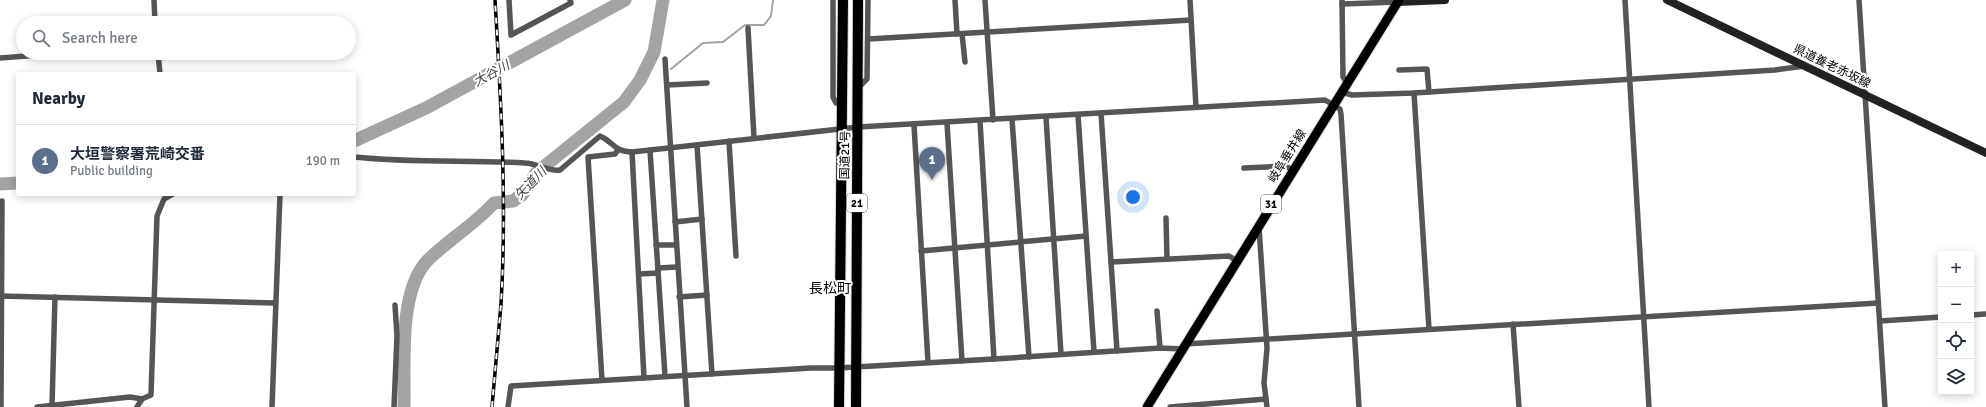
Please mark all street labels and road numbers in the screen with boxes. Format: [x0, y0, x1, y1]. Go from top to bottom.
street label: 県道養老赤坂線 [1791, 41, 1873, 92]
street label: 岐阜垂井線 [1265, 127, 1310, 186]
street label: 国道21号 [838, 130, 853, 180]
road number: 21 [847, 194, 867, 212]
road number: 31 [1261, 195, 1281, 213]

